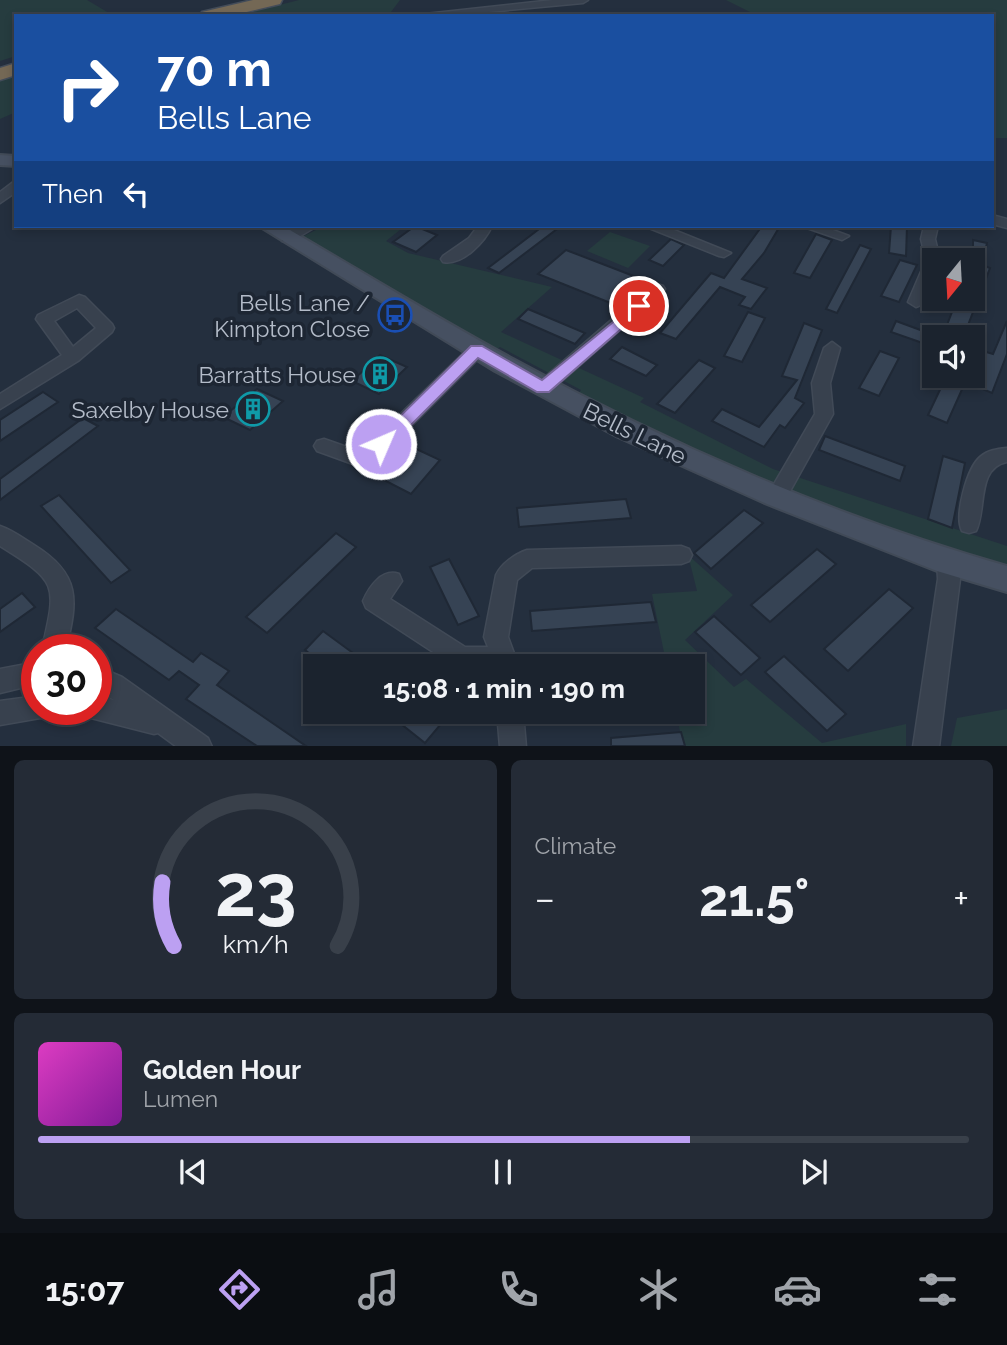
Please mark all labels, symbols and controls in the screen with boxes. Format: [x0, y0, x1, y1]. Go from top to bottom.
text: 70 m [157, 40, 272, 97]
icon: right [42, 42, 133, 133]
text: Bells Lane [157, 99, 312, 136]
icon: left [117, 175, 155, 213]
text: Then [42, 179, 103, 209]
north arrow [922, 248, 985, 312]
map controls [922, 248, 985, 388]
pin [609, 276, 669, 336]
icon: arrive [620, 287, 658, 325]
place label: Bells Lane / Kimpton Close [214, 289, 370, 342]
bus stop icon: Bells Lane / Kimpton Close [376, 296, 414, 334]
button: sound [922, 325, 985, 388]
building icon: Barratts House [361, 355, 399, 393]
place label: Barratts House [198, 361, 356, 388]
building icon: Saxelby House [234, 390, 272, 428]
place label: Saxelby House [71, 396, 229, 423]
street label: Bells Lane [579, 396, 691, 470]
position arrow [344, 407, 418, 481]
speed limit sign: 30 [21, 634, 112, 725]
text: 15:08 · 1 min · 190 m [383, 674, 625, 704]
text: Climate [535, 832, 616, 859]
text: 23 [214, 848, 296, 933]
text: 21.5° [699, 867, 809, 928]
text: − [535, 876, 555, 921]
text: + [953, 876, 969, 921]
text: km/h [222, 928, 288, 958]
text: Golden Hour [143, 1055, 301, 1085]
text: Lumen [143, 1085, 218, 1112]
icon: previous [174, 1153, 212, 1191]
icon: pause [484, 1153, 522, 1191]
icon: next [795, 1153, 833, 1191]
icon: directions [215, 1265, 264, 1314]
icon: music [354, 1265, 403, 1314]
icon: phone [494, 1265, 543, 1314]
icon: climate [634, 1265, 683, 1314]
icon: car [773, 1265, 822, 1314]
icon: filters [913, 1265, 962, 1314]
text: 15:07 [45, 1271, 124, 1308]

